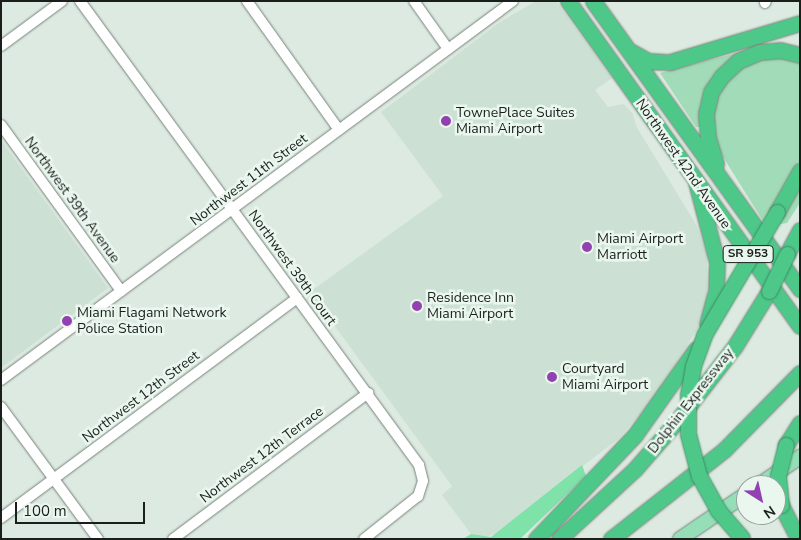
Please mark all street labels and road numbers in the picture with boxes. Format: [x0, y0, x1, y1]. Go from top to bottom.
street label: Northwest 42nd Avenue [632, 96, 734, 232]
street label: Northwest 11th Street [187, 131, 311, 229]
street label: Northwest 39th Avenue [21, 134, 123, 266]
street label: Northwest 39th Court [244, 207, 340, 329]
road number: SR 953 [722, 244, 774, 264]
street label: Dolphin Expressway [645, 345, 737, 457]
street label: Northwest 12th Street [79, 348, 203, 446]
street label: Northwest 12th Terrace [197, 403, 327, 507]

